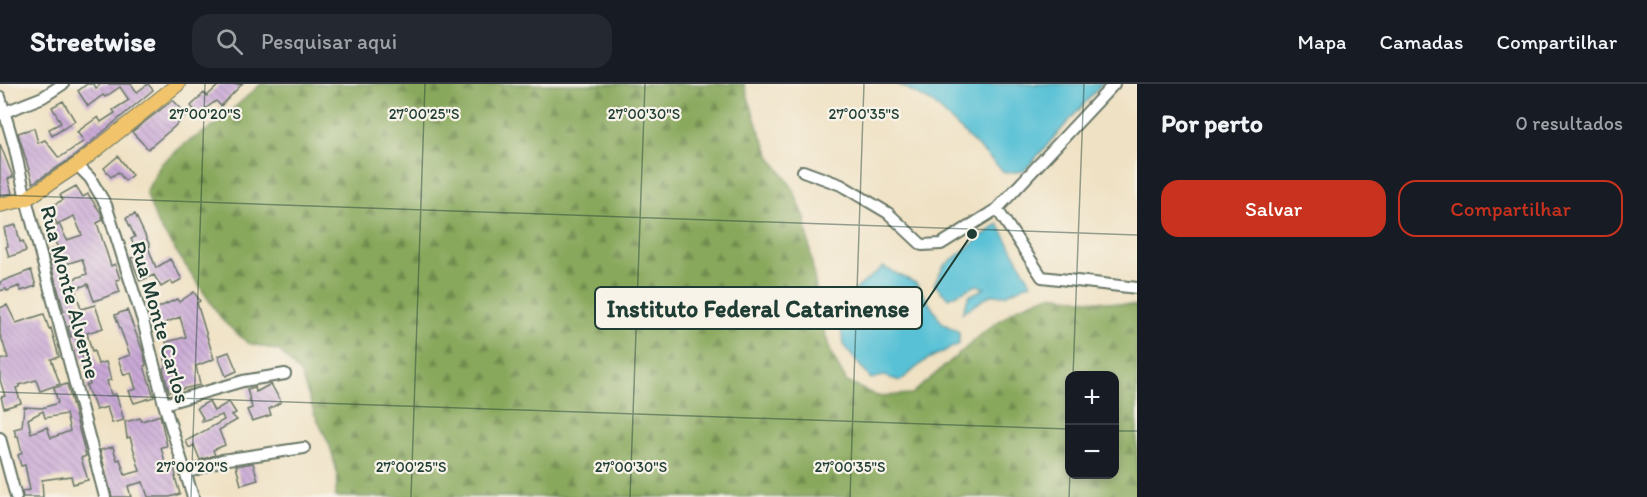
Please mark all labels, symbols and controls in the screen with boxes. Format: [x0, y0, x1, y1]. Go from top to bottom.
search box [192, 14, 612, 68]
text: Streetwise [30, 24, 156, 58]
icon: search [213, 25, 246, 58]
text: Pesquisar aqui [261, 28, 397, 55]
text: Mapa [1298, 29, 1346, 54]
text: Camadas [1379, 29, 1463, 54]
text: Compartilhar [1496, 29, 1617, 54]
text: 27°00'20"S [169, 105, 241, 123]
text: 27°00'25"S [389, 105, 459, 123]
text: 27°00'30"S [608, 105, 680, 123]
text: 27°00'35"S [829, 105, 899, 123]
text: Por perto [1161, 107, 1263, 139]
text: 0 resultados [1515, 111, 1623, 135]
button: Salvar [1161, 180, 1386, 237]
button: Compartilhar [1398, 180, 1623, 237]
street label: Rua Monte Alverne [34, 202, 107, 382]
street label: Rua Monte Carlos [125, 238, 197, 406]
callout: Instituto Federal Catarinense [595, 287, 922, 329]
text: Instituto Federal Catarinense [607, 294, 910, 323]
map controls [1065, 371, 1119, 479]
button: + [1065, 371, 1119, 425]
button: − [1065, 425, 1119, 479]
text: 27°00'20"S [156, 458, 228, 476]
text: 27°00'25"S [376, 458, 446, 476]
text: 27°00'30"S [595, 458, 667, 476]
text: 27°00'35"S [815, 458, 885, 476]

